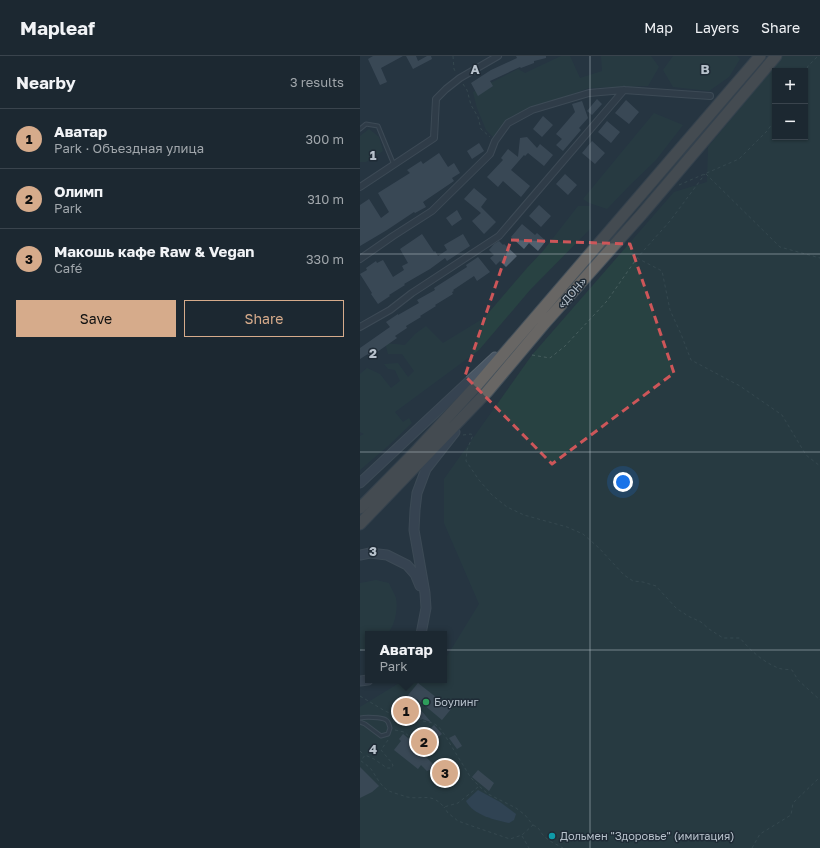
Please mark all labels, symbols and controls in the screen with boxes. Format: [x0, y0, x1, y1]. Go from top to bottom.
text: Mapleaf [20, 16, 95, 39]
text: Map [644, 19, 673, 36]
text: Layers [695, 19, 739, 36]
text: Share [761, 19, 800, 36]
text: A [470, 61, 480, 77]
text: B [700, 61, 710, 77]
map controls [772, 68, 808, 140]
button: + [772, 68, 808, 104]
text: Nearby [16, 72, 76, 93]
text: 3 results [290, 74, 344, 90]
button: − [772, 104, 808, 140]
text: Аватар [54, 122, 107, 140]
text: 1 [26, 131, 32, 147]
text: 300 m [306, 131, 344, 147]
text: Park · Объездная улица [54, 140, 204, 156]
text: 1 [370, 147, 377, 163]
text: Олимп [54, 182, 103, 200]
text: 2 [25, 191, 33, 207]
text: 310 m [307, 191, 344, 207]
text: Park [54, 200, 82, 216]
text: Макошь кафе Raw & Vegan [54, 242, 254, 260]
text: 3 [25, 251, 33, 267]
text: 330 m [306, 251, 344, 267]
text: Café [54, 260, 82, 276]
street label: «ДОН» [555, 275, 589, 311]
button: Save [16, 300, 176, 337]
button: Share [184, 300, 344, 337]
text: 2 [369, 345, 377, 361]
your location [613, 472, 633, 492]
text: 3 [369, 543, 377, 559]
popup [365, 631, 447, 683]
text: Аватар [379, 640, 433, 658]
text: Park [379, 658, 408, 674]
place label: Боулинг [434, 695, 479, 708]
pin: 1 [393, 696, 419, 726]
marker: Боулинг [421, 697, 431, 707]
pin: 2 [411, 727, 437, 757]
text: 4 [369, 741, 377, 757]
pin: 3 [432, 758, 458, 788]
place label: Дольмен "Здоровье" (имитация) [560, 829, 735, 842]
marker: Дольмен "Здоровье" (имитация) [547, 831, 557, 841]

